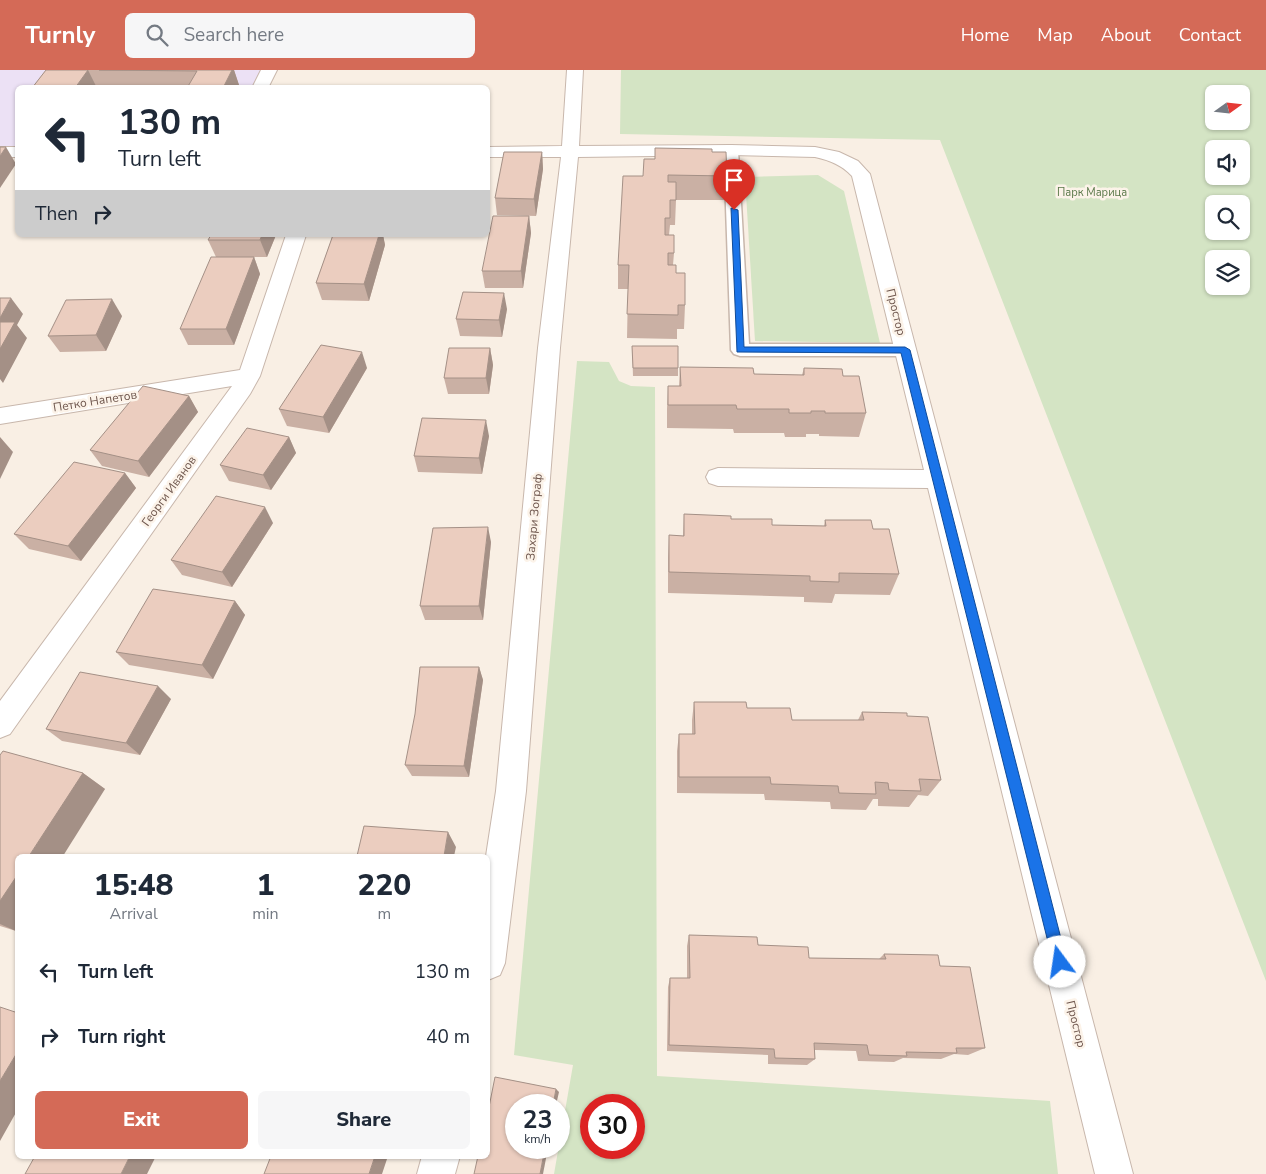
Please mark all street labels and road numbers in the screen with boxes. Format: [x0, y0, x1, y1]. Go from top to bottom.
street label: Простор [882, 287, 910, 337]
street label: Петко Напетов [52, 386, 139, 416]
street label: Георги Иванов [138, 452, 200, 529]
street label: Захари Зограф [522, 473, 546, 561]
street label: Простор [1062, 999, 1090, 1049]

